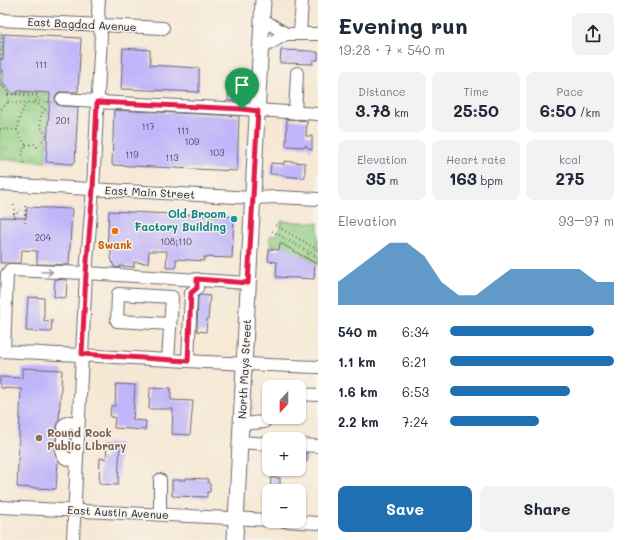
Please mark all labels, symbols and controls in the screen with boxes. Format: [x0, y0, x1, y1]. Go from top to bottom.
text: Evening run [338, 11, 468, 40]
button: share [572, 13, 614, 55]
street label: East Bagdad Avenue [27, 14, 137, 34]
text: 19:28 · 7 × 540 m [338, 41, 445, 58]
house number: 111 [35, 59, 47, 70]
pin [225, 68, 259, 109]
icon: arrive [231, 74, 253, 96]
text: Distance [358, 84, 406, 99]
text: Time [463, 84, 489, 99]
text: Pace [557, 84, 583, 99]
text: 3.78 [355, 99, 391, 121]
text: 25:50 [453, 99, 499, 121]
text: 6:50 [540, 99, 576, 121]
text: km [391, 105, 409, 120]
text: /km [576, 105, 600, 120]
house number: 201 [56, 115, 70, 126]
house number: 117 [141, 121, 155, 132]
house number: 111 [177, 125, 189, 136]
house number: 109 [185, 136, 200, 147]
house number: 103 [210, 147, 224, 158]
house number: 119 [125, 149, 139, 160]
house number: 113 [165, 152, 179, 163]
text: Elevation [357, 152, 407, 167]
text: Heart rate [446, 152, 506, 167]
text: kcal [559, 152, 581, 167]
text: 35 [366, 167, 386, 189]
text: 163 [449, 167, 477, 189]
text: 275 [556, 167, 584, 189]
text: m [386, 173, 398, 188]
text: bpm [477, 173, 503, 188]
street label: East Main Street [104, 182, 196, 202]
place label: Old Broom Factory Building [134, 206, 226, 234]
text: Elevation [338, 212, 396, 229]
text: 93–97 m [559, 212, 614, 229]
marker: Old Broom Factory Building [229, 214, 239, 224]
marker: Swank [110, 226, 120, 236]
house number: 204 [35, 232, 52, 243]
house number: 108;110 [160, 236, 192, 247]
place label: Swank [98, 237, 132, 252]
one-way arrow [40, 268, 53, 275]
street label: North Mays Street [234, 319, 254, 419]
text: 540 m [338, 323, 377, 340]
text: 6:34 [402, 323, 429, 340]
text: 1.1 km [338, 353, 376, 370]
text: 6:21 [402, 353, 427, 370]
north arrow [262, 380, 306, 424]
map controls [262, 380, 306, 528]
text: 1.6 km [338, 383, 378, 400]
text: 6:53 [402, 383, 429, 400]
text: 2.2 km [338, 413, 379, 430]
text: 7:24 [402, 413, 428, 430]
place label: Round Rock Public Library [47, 425, 126, 453]
button: + [262, 432, 306, 476]
marker: Round Rock Public Library [34, 433, 44, 443]
button: − [262, 484, 306, 528]
button: Save [338, 486, 472, 532]
button: Share [480, 486, 614, 532]
street label: East Austin Avenue [67, 502, 169, 522]

